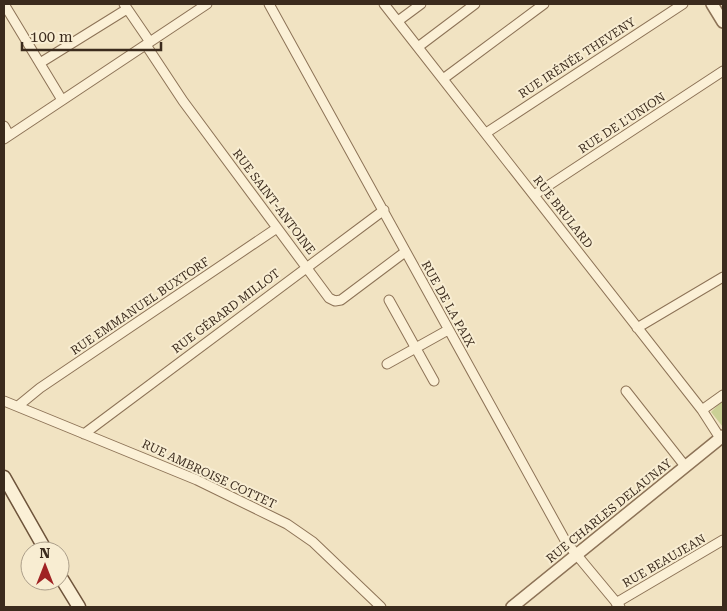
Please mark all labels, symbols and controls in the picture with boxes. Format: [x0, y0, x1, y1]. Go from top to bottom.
street label: RUE IRÉNÉE THEVENY [516, 14, 639, 101]
scale bar [22, 20, 161, 52]
text: 100 m [30, 28, 73, 46]
street label: RUE DE L'UNION [576, 89, 668, 156]
street label: RUE SAINT-ANTOINE [230, 147, 318, 257]
street label: RUE BRULARD [530, 173, 596, 251]
street label: RUE EMMANUEL BUXTORF [68, 254, 212, 358]
street label: RUE DE LA PAIX [419, 258, 478, 350]
street label: RUE GÉRARD MILLOT [169, 266, 283, 356]
street label: RUE AMBROISE COTTET [140, 437, 278, 511]
street label: RUE CHARLES DELAUNAY [544, 456, 675, 566]
street label: RUE BEAUJEAN [620, 531, 708, 590]
north arrow [20, 541, 70, 591]
text: N [40, 545, 51, 561]

